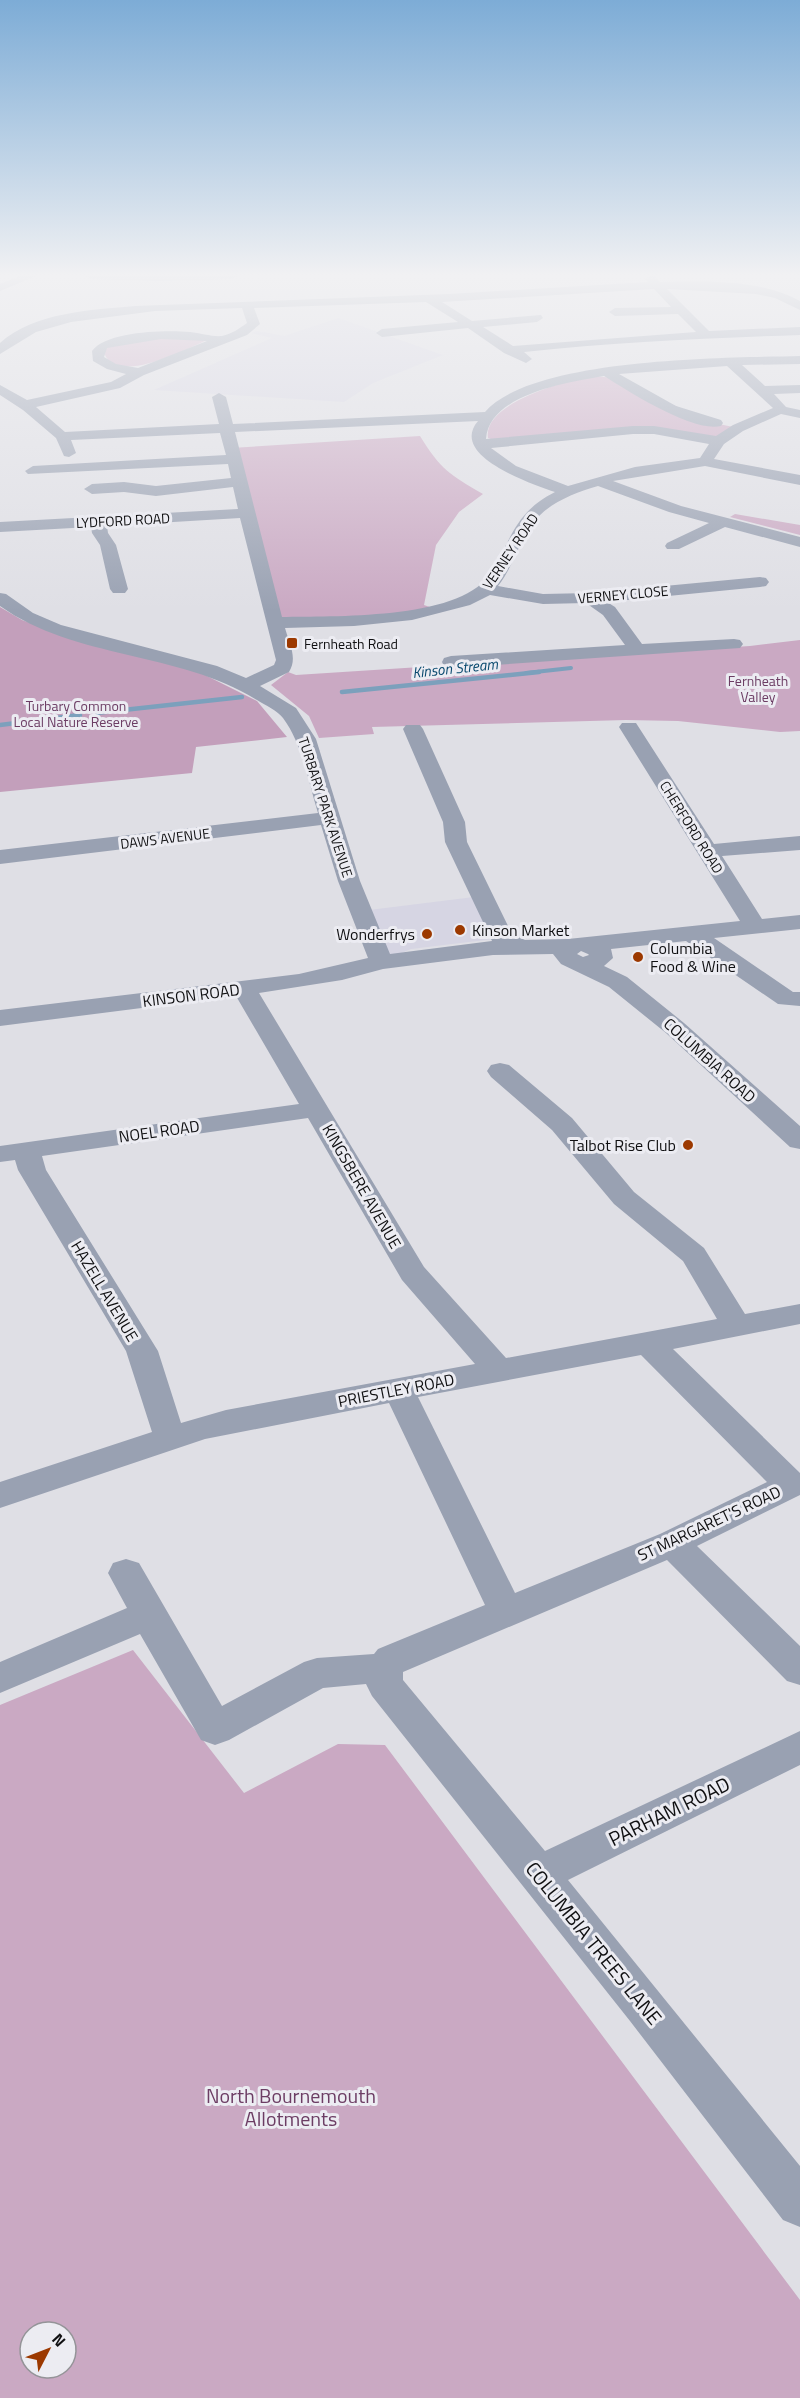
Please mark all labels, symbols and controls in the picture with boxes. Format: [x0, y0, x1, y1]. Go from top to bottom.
street label: LYDFORD ROAD [75, 507, 171, 533]
street label: VERNEY ROAD [477, 509, 543, 593]
street label: VERNEY CLOSE [577, 580, 669, 608]
place label: Fernheath Road [304, 633, 398, 654]
marker: Fernheath Road [285, 636, 299, 650]
water label: Kinson Stream [411, 652, 499, 684]
park label: Fernheath Valley [728, 670, 788, 707]
park label: Turbary Common Local Nature Reserve [14, 695, 138, 732]
street label: TURBARY PARK AVENUE [293, 734, 359, 880]
street label: CHERFORD ROAD [655, 777, 729, 877]
street label: DAWS AVENUE [119, 822, 211, 854]
place label: Kinson Market [472, 918, 570, 942]
place label: Wonderfrys [336, 922, 415, 946]
marker: Kinson Market [453, 923, 467, 937]
marker: Wonderfrys [420, 927, 434, 941]
place label: Columbia Food & Wine [650, 936, 736, 978]
marker: Columbia Food & Wine [631, 950, 645, 964]
street label: KINSON ROAD [141, 977, 241, 1013]
street label: COLUMBIA ROAD [658, 1012, 762, 1108]
street label: NOEL ROAD [117, 1113, 201, 1149]
street label: KINGSBERE AVENUE [316, 1119, 408, 1253]
place label: Talbot Rise Club [570, 1133, 676, 1157]
marker: Talbot Rise Club [681, 1138, 695, 1152]
street label: HAZELL AVENUE [65, 1236, 145, 1346]
street label: PRIESTLEY ROAD [336, 1367, 456, 1413]
street label: ST MARGARET'S ROAD [633, 1479, 785, 1567]
street label: PARHAM ROAD [603, 1768, 735, 1854]
street label: COLUMBIA TREES LANE [518, 1855, 670, 2031]
park label: North Bournemouth Allotments [206, 2080, 376, 2134]
north arrow [18, 2320, 78, 2380]
text: N [47, 2328, 72, 2352]

